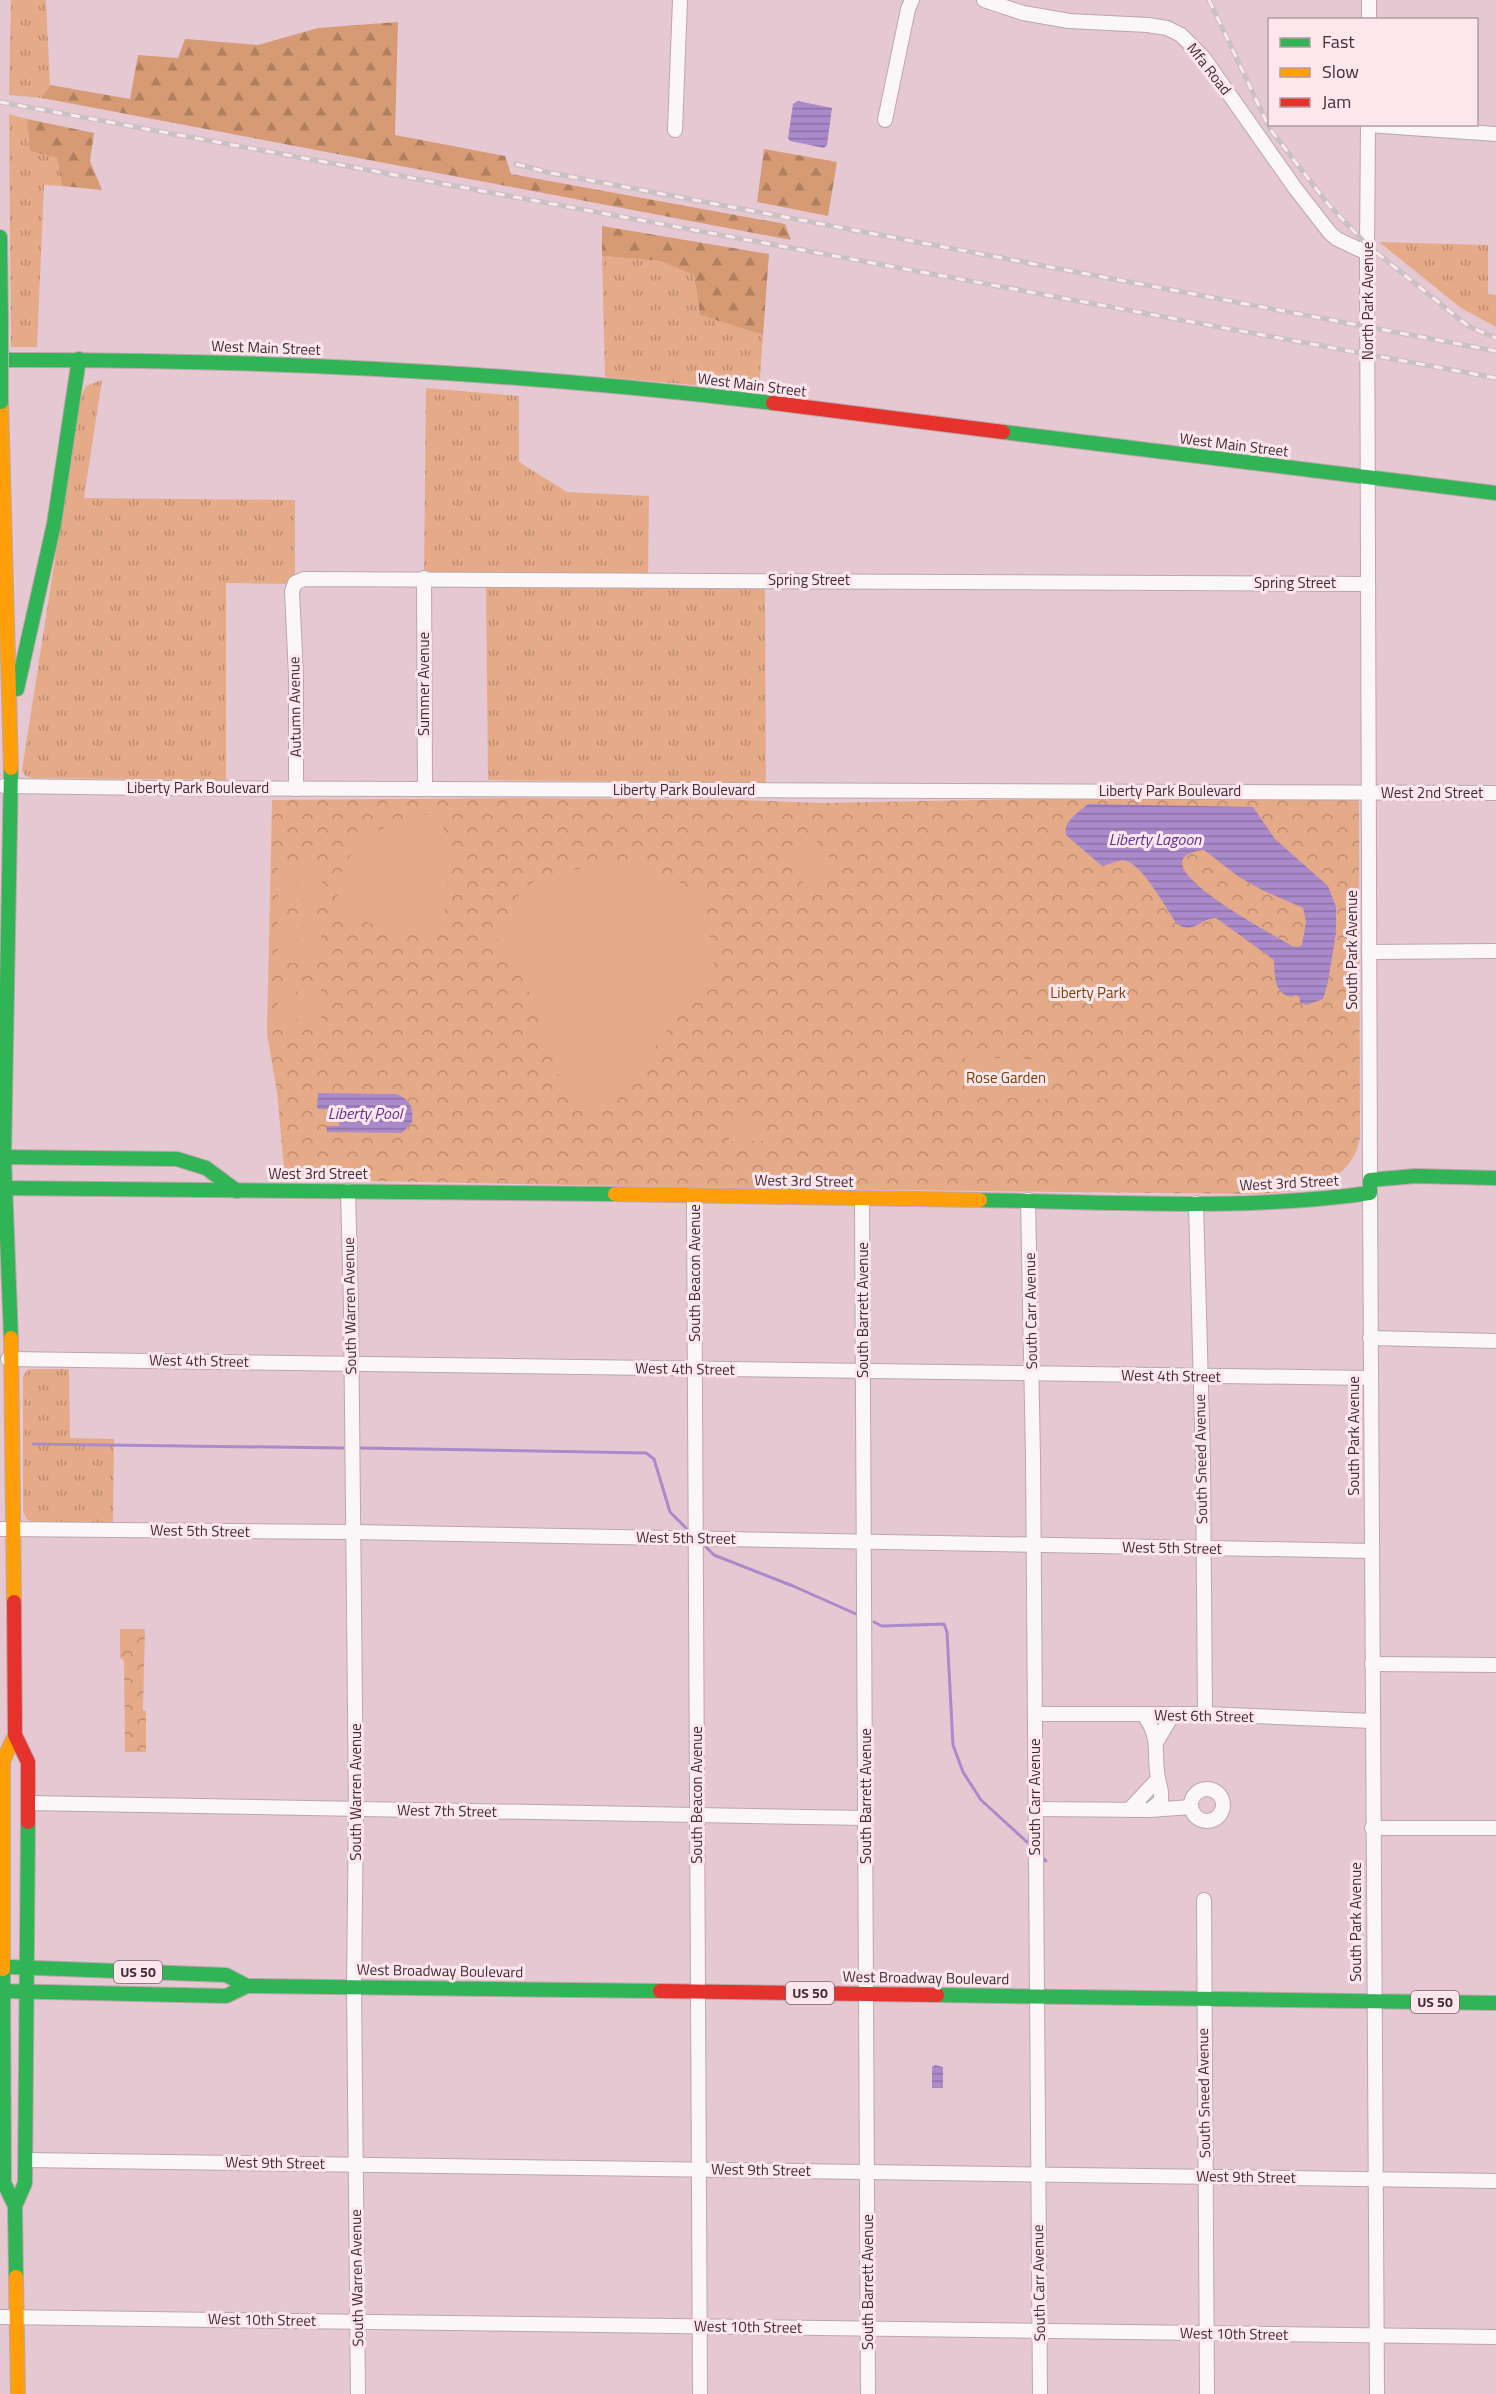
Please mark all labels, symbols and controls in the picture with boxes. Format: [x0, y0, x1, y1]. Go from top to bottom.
legend [1268, 18, 1478, 126]
text: Fast [1322, 28, 1355, 55]
street label: Mfa Road [1182, 38, 1237, 100]
text: Slow [1322, 58, 1359, 85]
text: Jam [1322, 88, 1351, 115]
street label: North Park Avenue [1356, 242, 1379, 360]
street label: West Main Street [211, 334, 322, 361]
street label: West Main Street [696, 366, 809, 403]
street label: West Main Street [1178, 426, 1291, 463]
street label: Spring Street [768, 568, 851, 591]
street label: Spring Street [1254, 571, 1337, 594]
street label: Summer Avenue [412, 632, 435, 736]
street label: Autumn Avenue [282, 656, 307, 758]
street label: Liberty Park Boulevard [127, 776, 269, 799]
street label: Liberty Park Boulevard [613, 778, 755, 801]
street label: Liberty Park Boulevard [1099, 779, 1241, 802]
street label: West 2nd Street [1381, 781, 1484, 804]
water label: Liberty Lagoon [1109, 827, 1202, 851]
street label: South Park Avenue [1340, 890, 1363, 1010]
park label: Liberty Park [1050, 981, 1126, 1004]
park label: Rose Garden [966, 1066, 1046, 1089]
water label: Liberty Pool [328, 1101, 404, 1125]
street label: West 3rd Street [268, 1162, 368, 1185]
street label: West 3rd Street [754, 1168, 855, 1193]
street label: West 3rd Street [1239, 1168, 1340, 1197]
street label: South Beacon Avenue [683, 1204, 706, 1342]
street label: South Warren Avenue [337, 1237, 362, 1375]
street label: South Barrett Avenue [851, 1242, 874, 1378]
street label: South Carr Avenue [1018, 1252, 1043, 1370]
street label: West 4th Street [149, 1348, 250, 1373]
street label: West 4th Street [635, 1356, 736, 1381]
street label: West 4th Street [1121, 1363, 1222, 1388]
street label: South Park Avenue [1342, 1376, 1365, 1496]
street label: South Sneed Avenue [1188, 1394, 1213, 1524]
street label: West 5th Street [150, 1518, 251, 1543]
street label: West 5th Street [636, 1525, 737, 1550]
street label: West 5th Street [1122, 1535, 1223, 1560]
street label: West 6th Street [1154, 1703, 1255, 1728]
street label: South Warren Avenue [344, 1723, 367, 1861]
street label: South Beacon Avenue [685, 1726, 708, 1864]
street label: South Barrett Avenue [854, 1728, 877, 1864]
street label: South Carr Avenue [1023, 1739, 1046, 1855]
street label: West 7th Street [397, 1798, 498, 1823]
street label: South Park Avenue [1344, 1862, 1367, 1982]
street label: West Broadway Boulevard [356, 1958, 524, 1983]
road number: US 50 [114, 1961, 162, 1983]
street label: West Broadway Boulevard [842, 1965, 1010, 1990]
road number: US 50 [786, 1982, 834, 2004]
road number: US 50 [1411, 1991, 1459, 2013]
street label: South Sneed Avenue [1191, 2028, 1216, 2158]
street label: West 9th Street [225, 2150, 326, 2175]
street label: West 9th Street [711, 2157, 812, 2182]
street label: West 9th Street [1196, 2164, 1297, 2189]
street label: South Warren Avenue [344, 2209, 369, 2347]
street label: South Barrett Avenue [856, 2214, 879, 2350]
street label: South Carr Avenue [1026, 2224, 1051, 2342]
street label: West 10th Street [208, 2307, 317, 2332]
street label: West 10th Street [694, 2314, 803, 2339]
street label: West 10th Street [1180, 2321, 1289, 2346]

